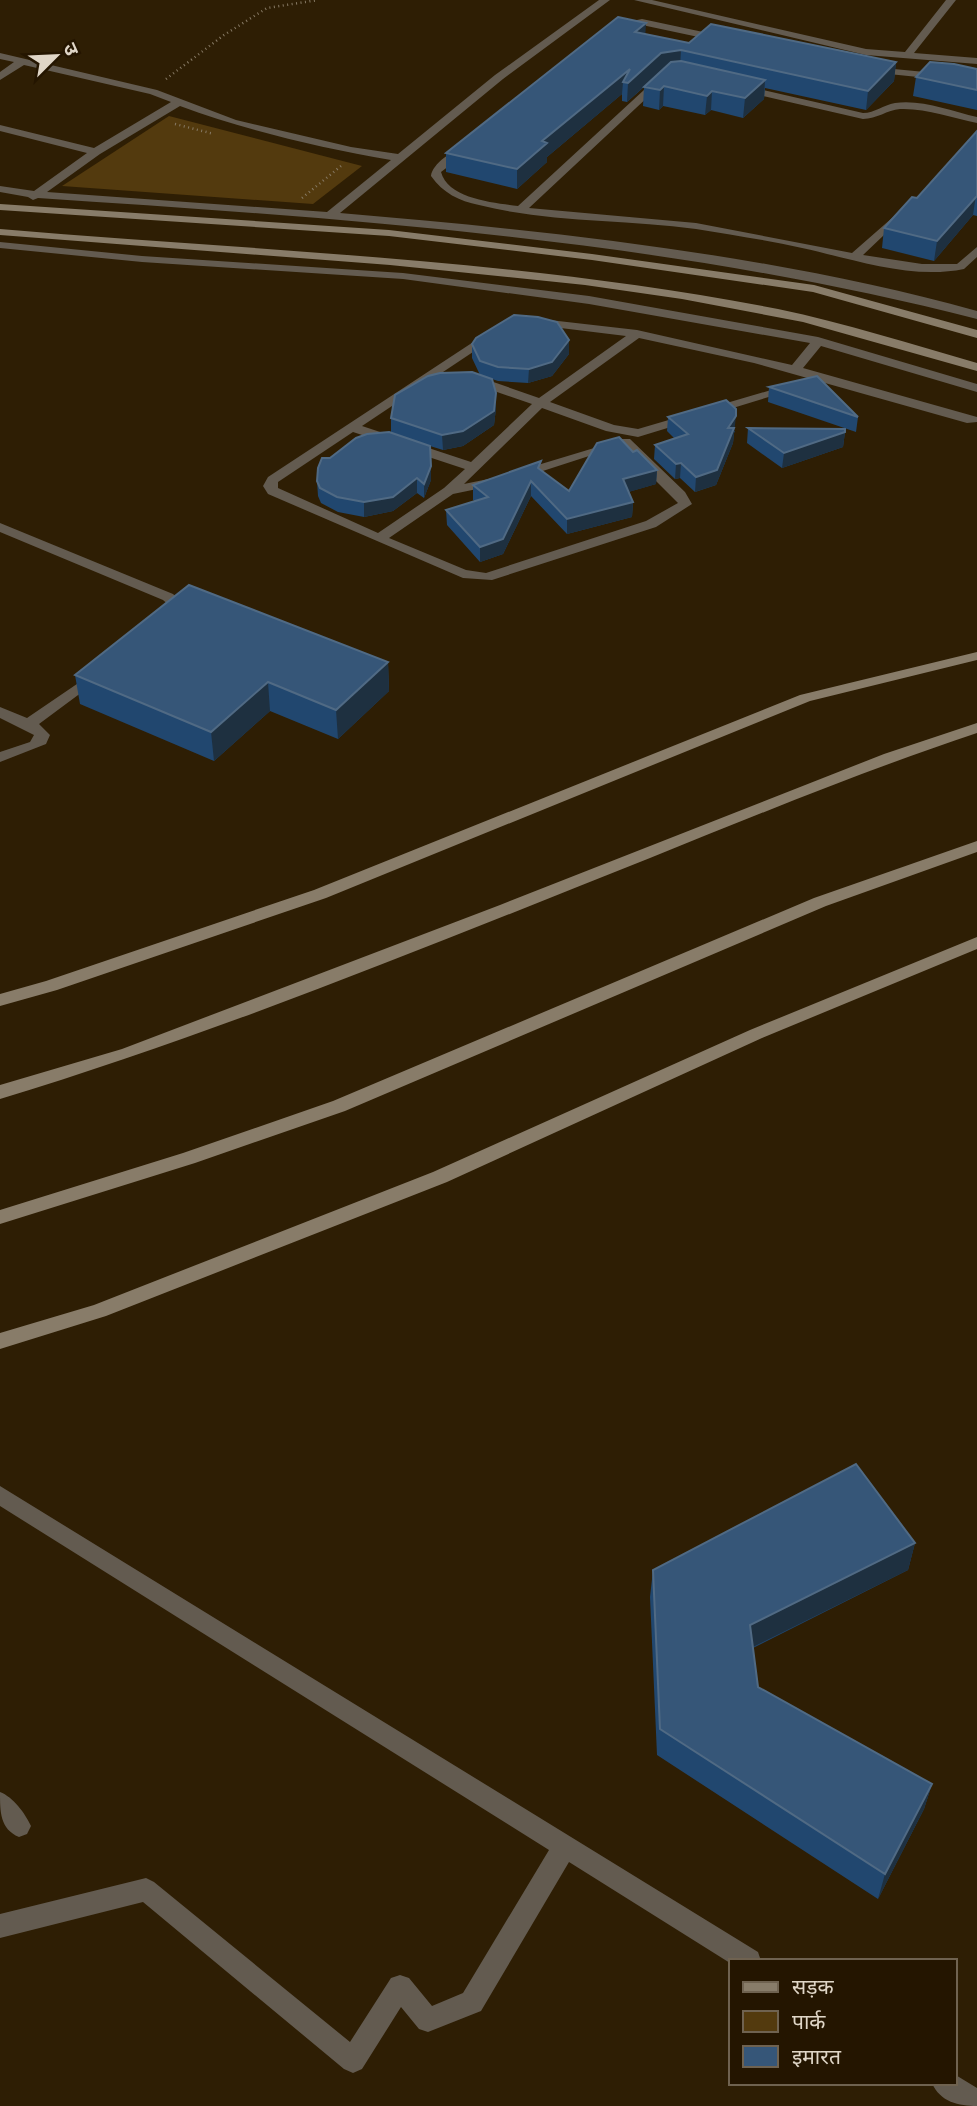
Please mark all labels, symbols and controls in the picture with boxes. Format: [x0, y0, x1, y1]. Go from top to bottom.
north arrow [21, 21, 91, 91]
text: उ [59, 40, 83, 59]
legend [729, 1959, 956, 2085]
text: सड़क [792, 1975, 834, 1999]
text: पार्क [792, 2010, 826, 2034]
text: इमारत [792, 2045, 842, 2069]

